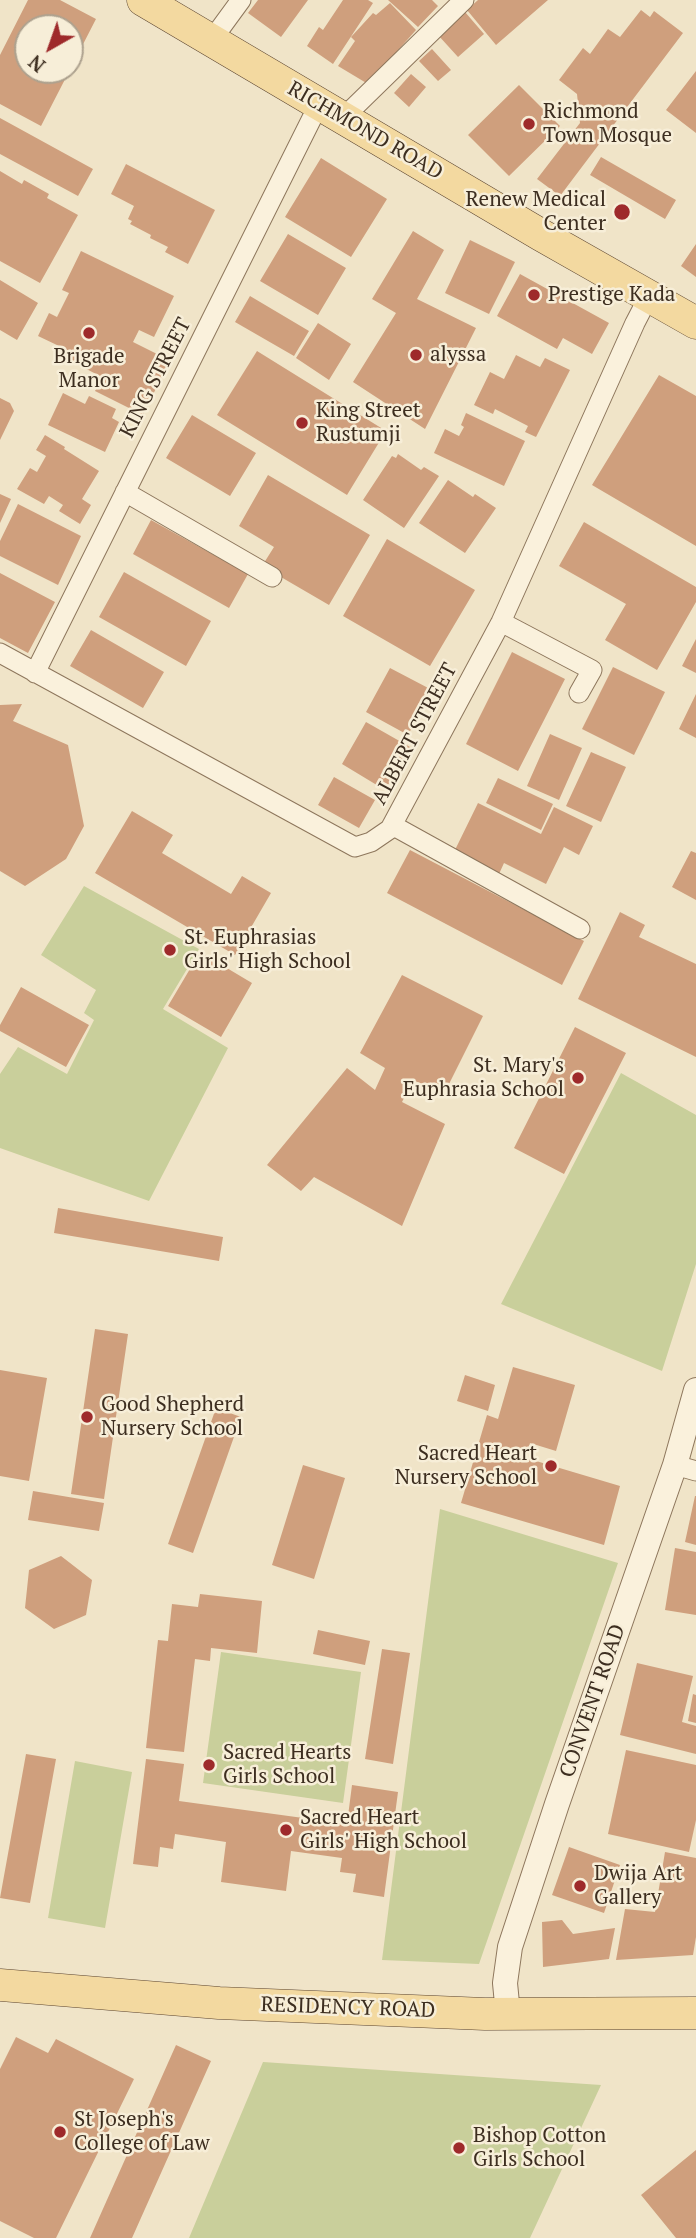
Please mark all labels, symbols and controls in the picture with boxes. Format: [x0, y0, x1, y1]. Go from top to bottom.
north arrow [14, 14, 84, 84]
text: N [23, 50, 50, 78]
street label: RICHMOND ROAD [283, 76, 447, 186]
place label: Richmond Town Mosque [543, 99, 672, 149]
marker: Richmond Town Mosque [521, 116, 537, 132]
place label: Renew Medical Center [466, 187, 606, 237]
marker: Renew Medical Center [612, 202, 632, 222]
place label: Prestige Kada [548, 282, 675, 308]
marker: Prestige Kada [526, 287, 542, 303]
street label: KING STREET [115, 314, 197, 442]
marker: Brigade Manor [81, 325, 97, 341]
place label: alyssa [430, 342, 486, 368]
place label: Brigade Manor [53, 344, 125, 394]
marker: alyssa [408, 347, 424, 363]
place label: King Street Rustumji [316, 398, 421, 448]
marker: King Street Rustumji [294, 415, 310, 431]
street label: ALBERT STREET [367, 659, 463, 809]
place label: St. Euphrasias Girls' High School [184, 925, 351, 975]
marker: St. Euphrasias Girls' High School [162, 942, 178, 958]
place label: St. Mary's Euphrasia School [403, 1053, 564, 1103]
marker: St. Mary's Euphrasia School [570, 1070, 586, 1086]
place label: Good Shepherd Nursery School [101, 1392, 244, 1442]
marker: Good Shepherd Nursery School [79, 1409, 95, 1425]
place label: Sacred Heart Nursery School [395, 1441, 537, 1491]
marker: Sacred Heart Nursery School [543, 1458, 559, 1474]
street label: CONVENT ROAD [555, 1621, 631, 1781]
place label: Sacred Hearts Girls School [223, 1740, 351, 1790]
marker: Sacred Hearts Girls School [201, 1757, 217, 1773]
place label: Sacred Heart Girls' High School [300, 1805, 467, 1855]
marker: Sacred Heart Girls' High School [278, 1822, 294, 1838]
place label: Dwija Art Gallery [594, 1861, 682, 1911]
marker: Dwija Art Gallery [572, 1878, 588, 1894]
street label: RESIDENCY ROAD [260, 1992, 436, 2024]
place label: St Joseph's College of Law [74, 2107, 210, 2157]
place label: Bishop Cotton Girls School [473, 2123, 606, 2173]
marker: St Joseph's College of Law [52, 2124, 68, 2140]
marker: Bishop Cotton Girls School [451, 2140, 467, 2156]

